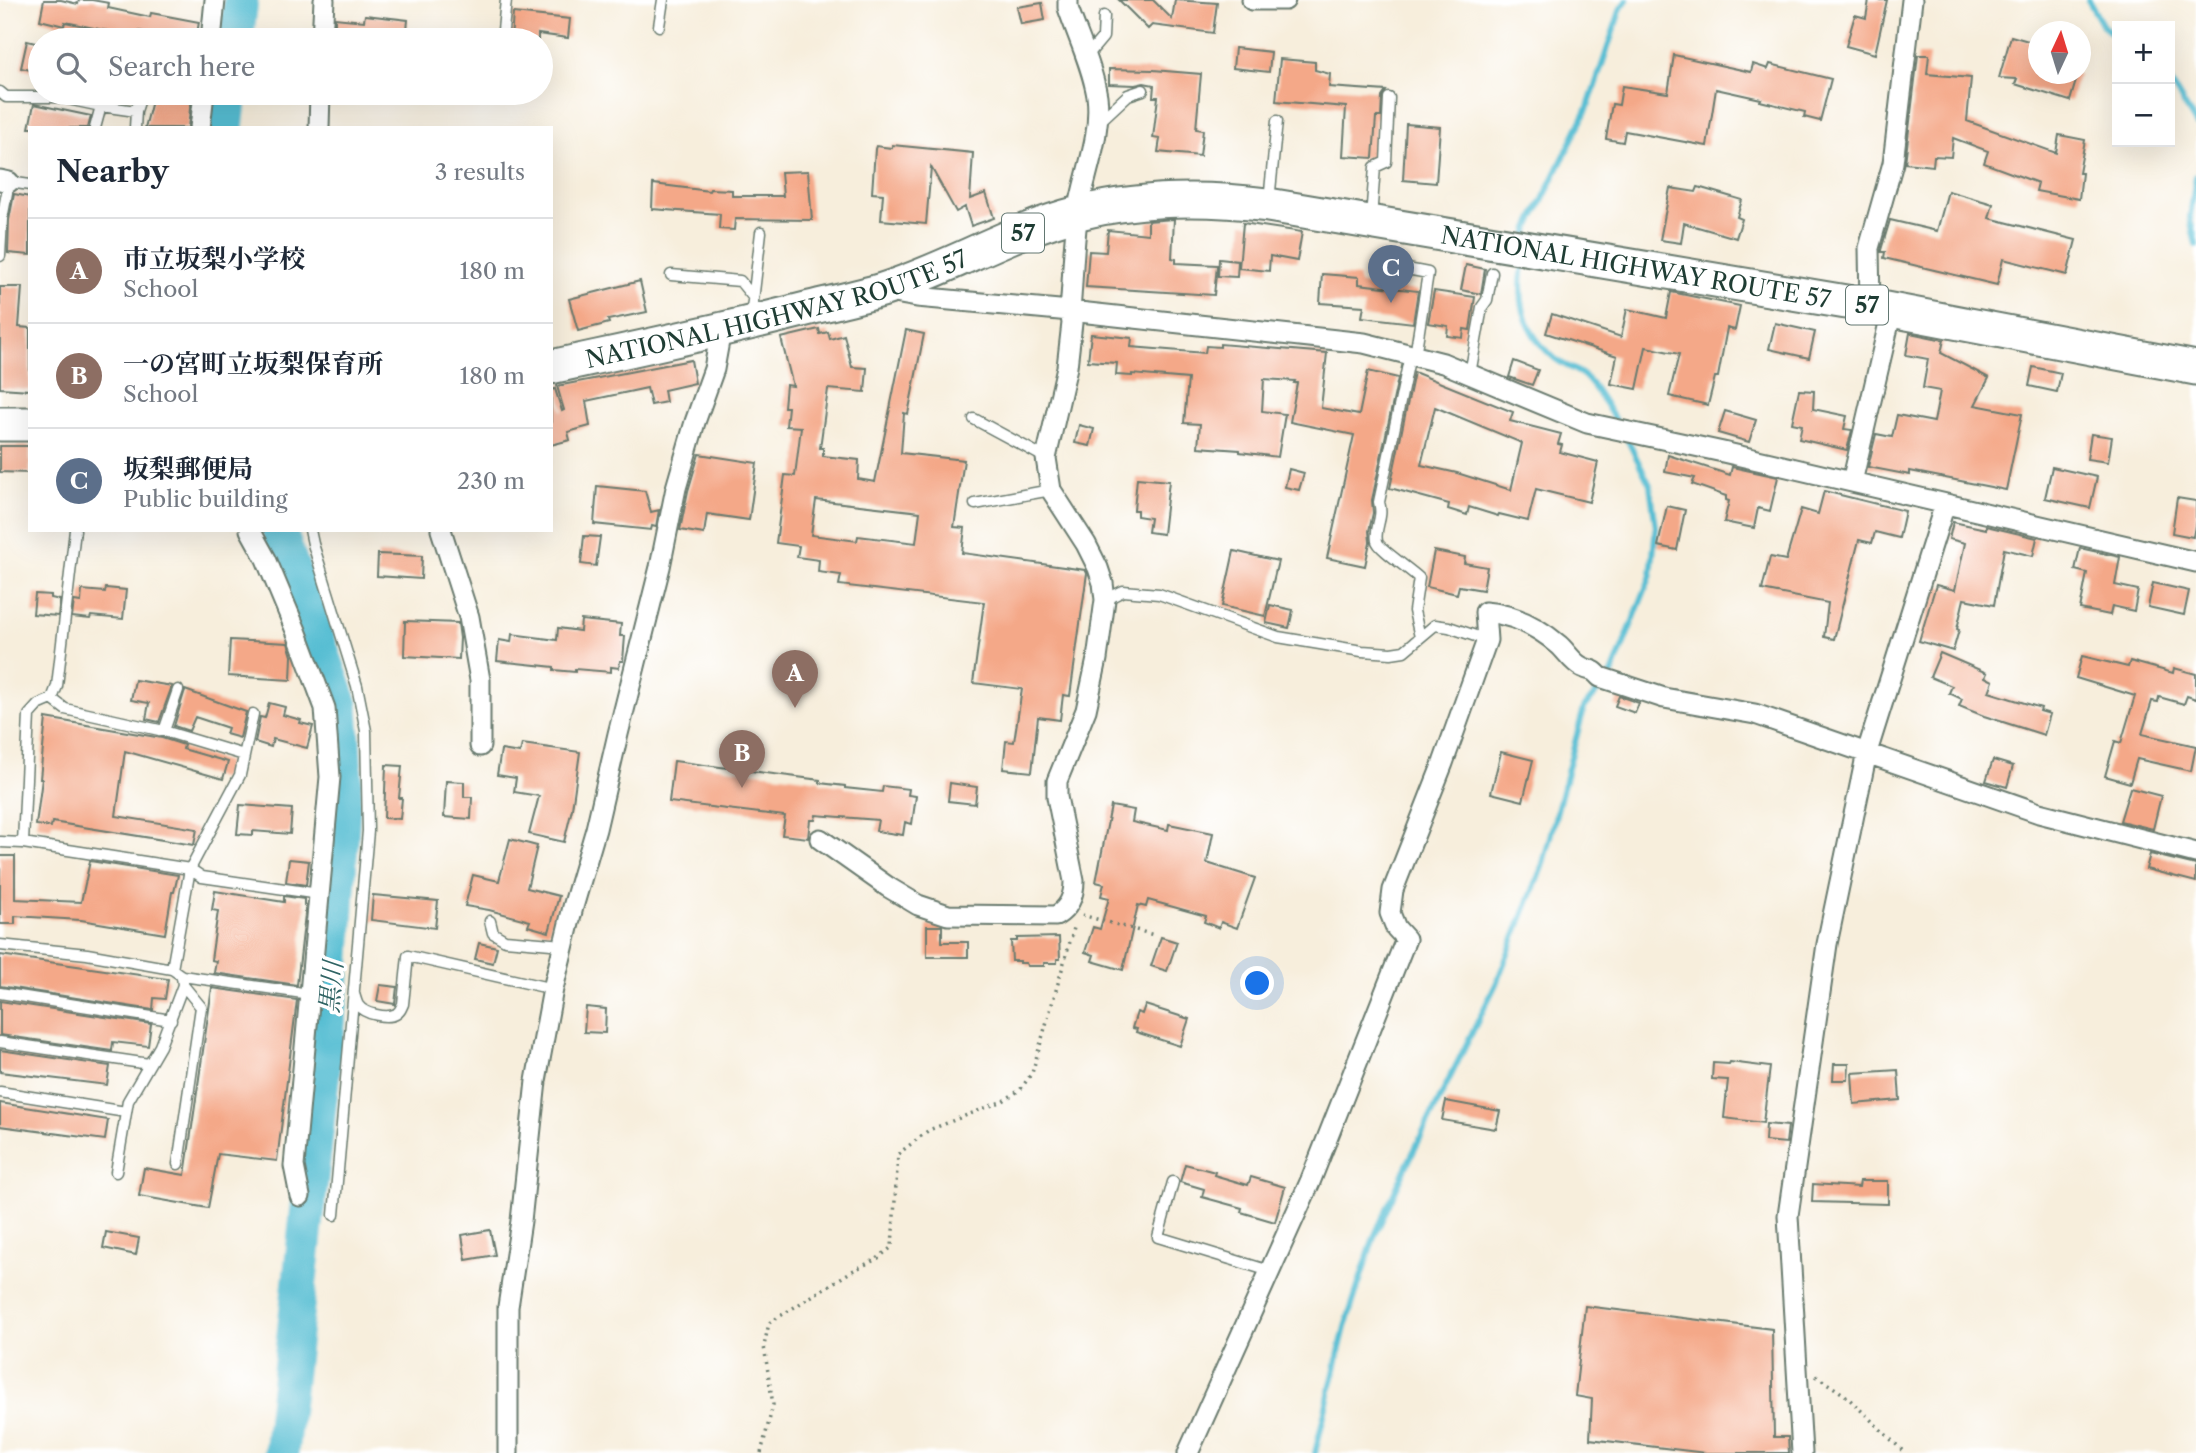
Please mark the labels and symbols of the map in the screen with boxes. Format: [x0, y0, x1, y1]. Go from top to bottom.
north arrow [2028, 21, 2091, 84]
road number: 57 [1002, 214, 1044, 252]
street label: NATIONAL HIGHWAY ROUTE 57 [1439, 220, 1833, 314]
street label: NATIONAL HIGHWAY ROUTE 57 [583, 243, 972, 374]
pin: C [1368, 245, 1414, 303]
road number: 57 [1846, 286, 1888, 324]
pin: A [772, 650, 818, 708]
pin: B [719, 730, 765, 788]
water label: 黒川 [313, 957, 349, 1014]
your location [1240, 966, 1274, 1000]

